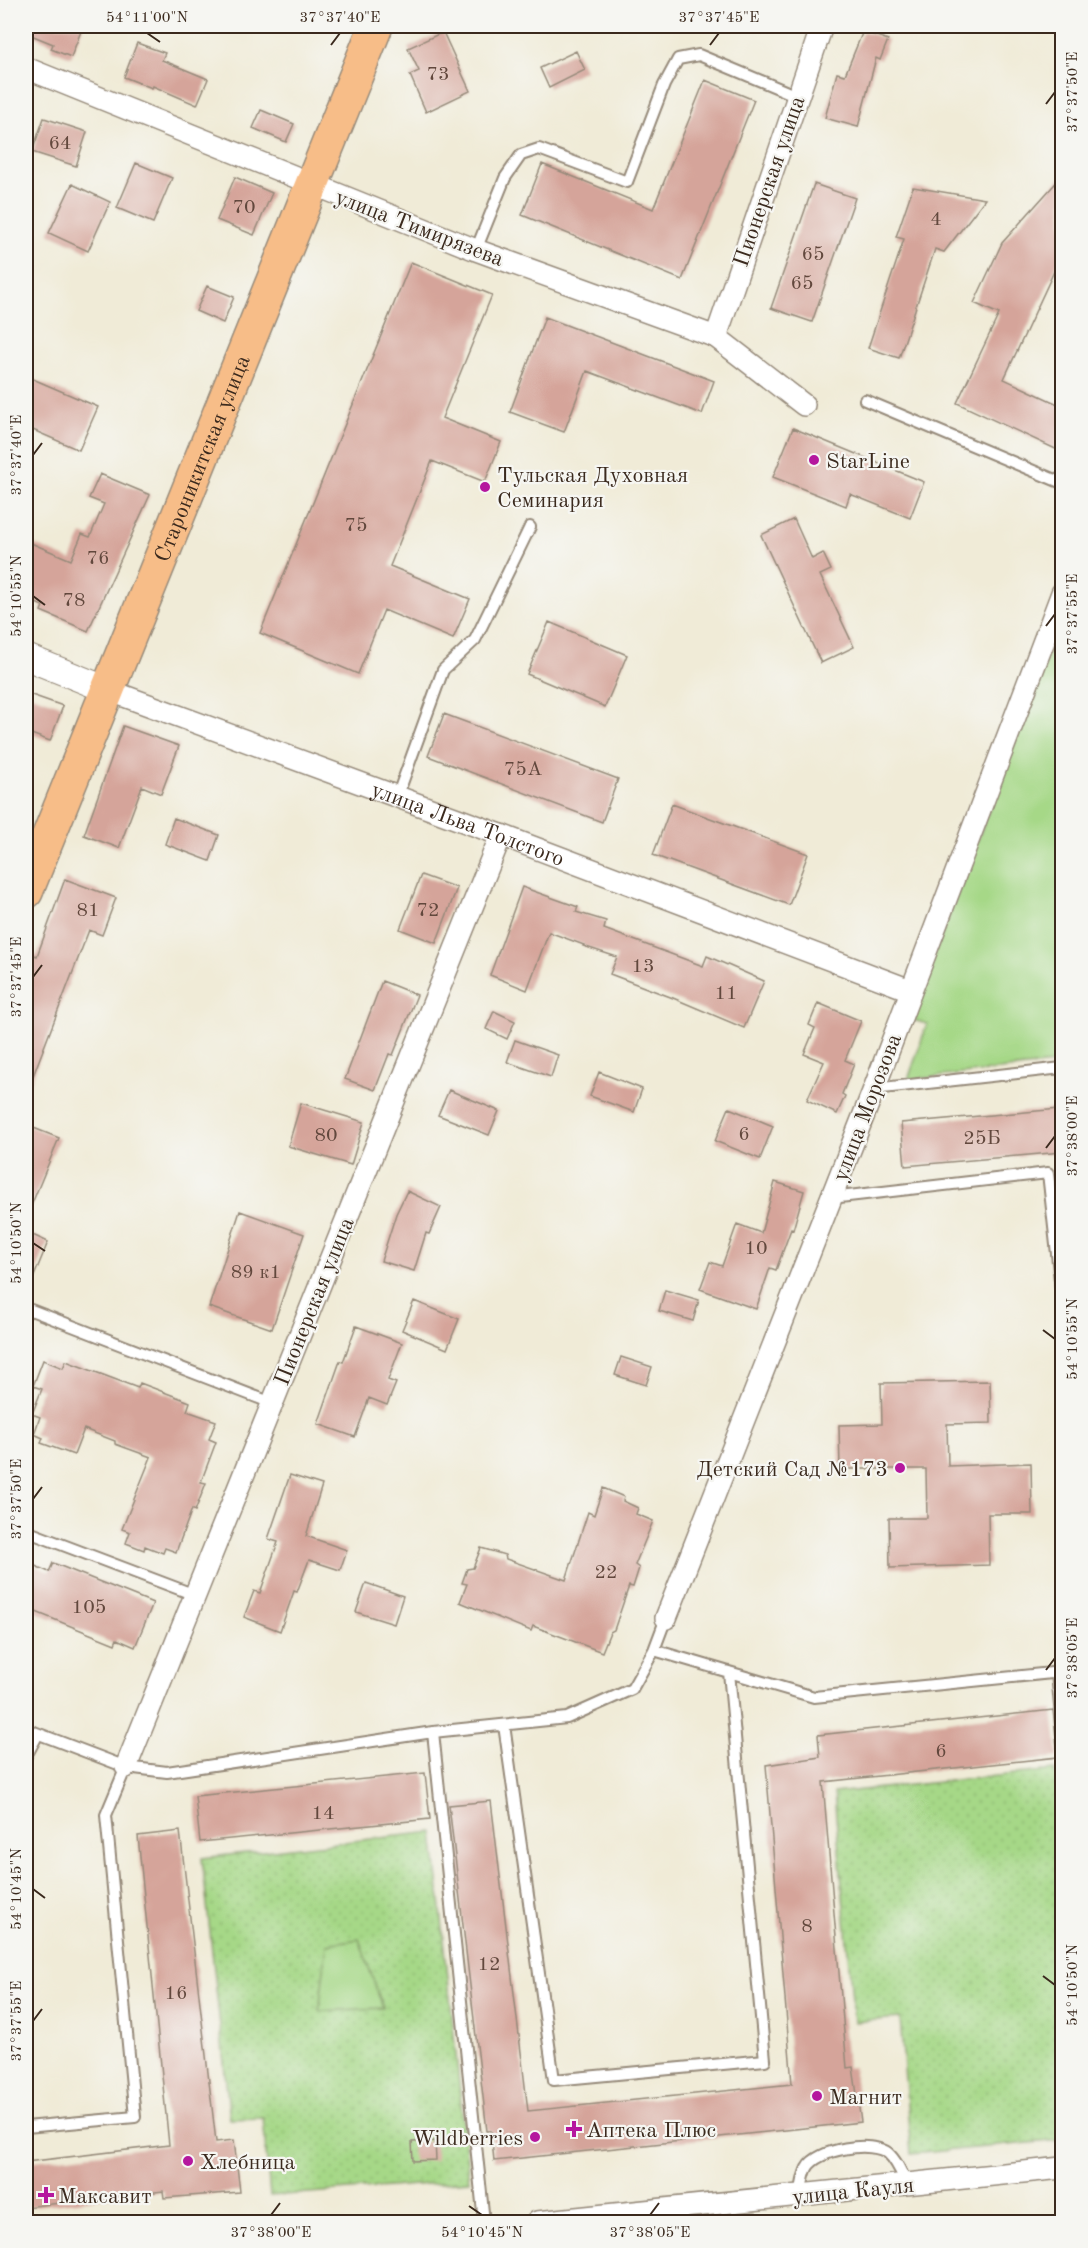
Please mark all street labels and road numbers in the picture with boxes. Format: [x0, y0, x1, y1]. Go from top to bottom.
street label: Пионерская улица [730, 93, 809, 270]
street label: улица Тимирязева [332, 187, 507, 271]
street label: Староникитская улица [152, 352, 255, 565]
street label: улица Льва Толстого [368, 779, 567, 871]
street label: улица Морозова [830, 1031, 906, 1184]
street label: Пионерская улица [271, 1215, 359, 1389]
street label: улица Кауля [791, 2175, 915, 2209]

